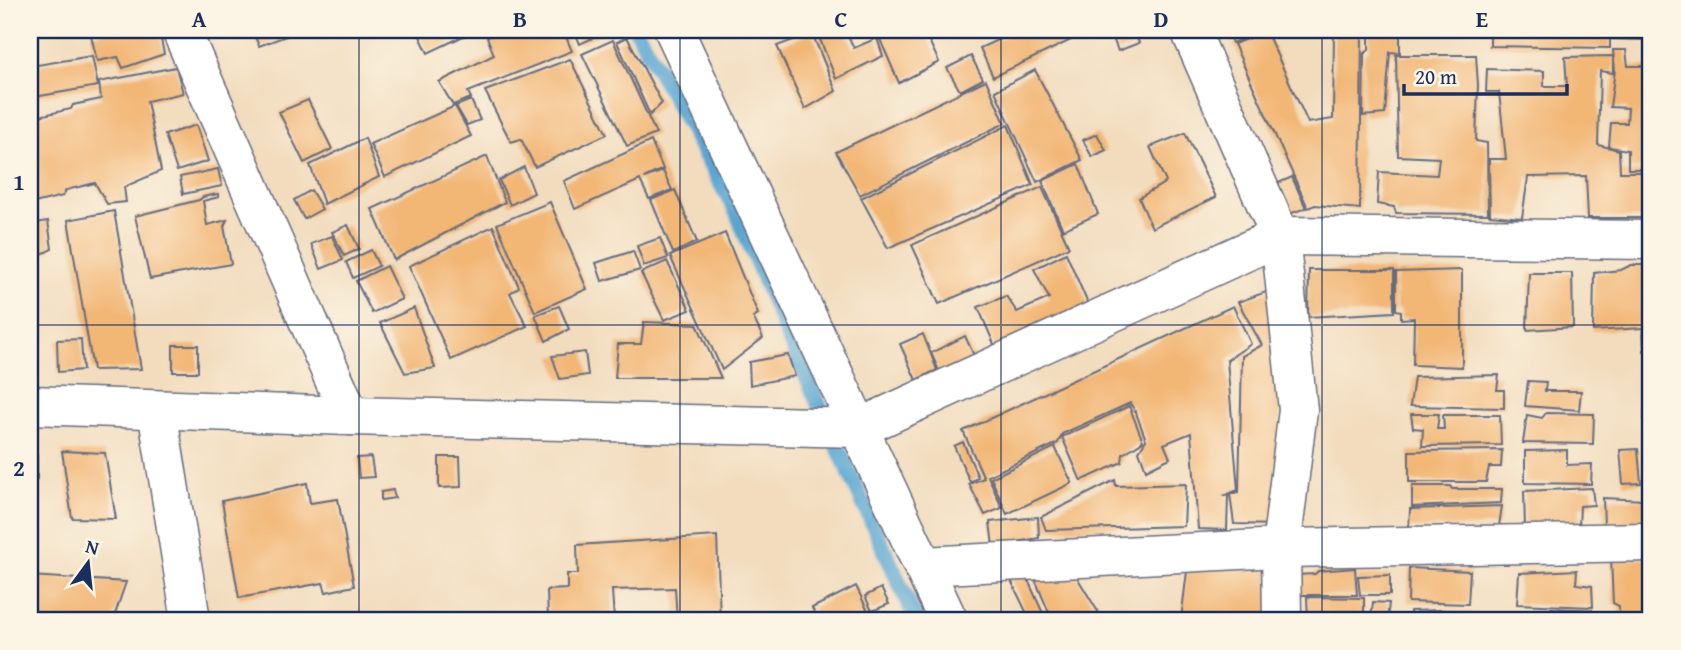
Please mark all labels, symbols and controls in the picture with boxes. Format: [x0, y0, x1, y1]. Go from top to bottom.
text: A [192, 2, 207, 35]
text: B [513, 2, 527, 35]
text: C [834, 2, 848, 35]
text: D [1154, 2, 1169, 35]
text: E [1476, 2, 1488, 35]
scale bar [1404, 52, 1567, 96]
text: 20 m [1415, 61, 1457, 92]
text: 1 [13, 165, 25, 198]
text: 2 [13, 451, 25, 484]
north arrow [52, 528, 122, 598]
text: N [83, 531, 102, 562]

